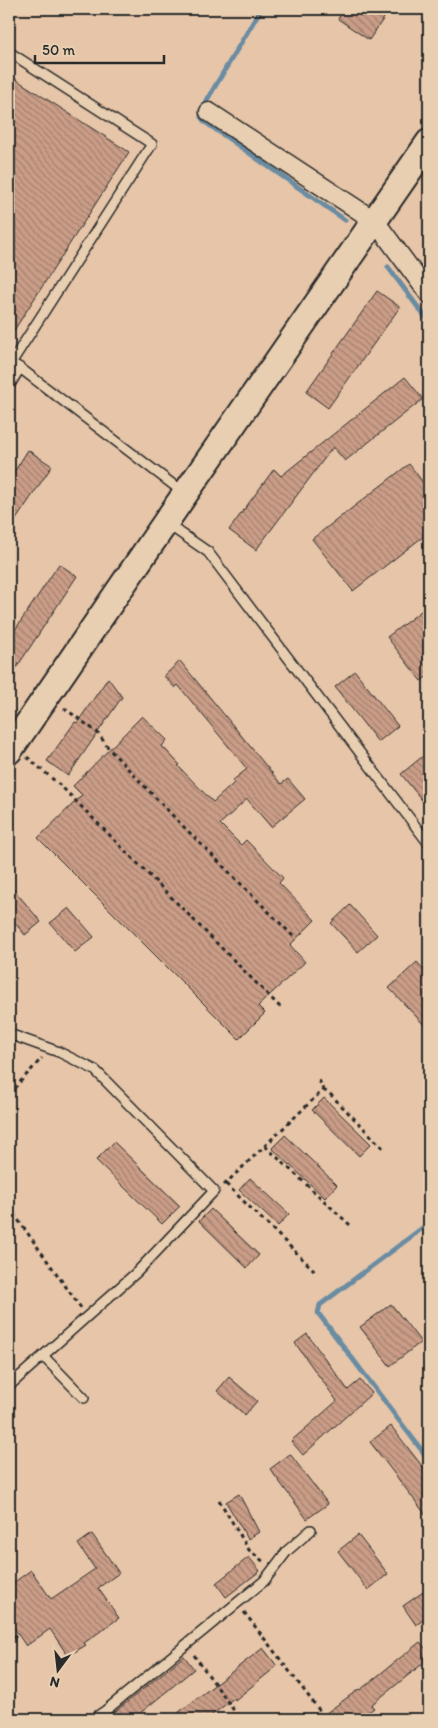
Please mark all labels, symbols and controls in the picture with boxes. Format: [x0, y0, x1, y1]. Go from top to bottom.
scale bar [35, 32, 164, 64]
text: 50 m [42, 41, 75, 59]
north arrow [32, 1646, 82, 1696]
text: N [48, 1673, 62, 1692]

